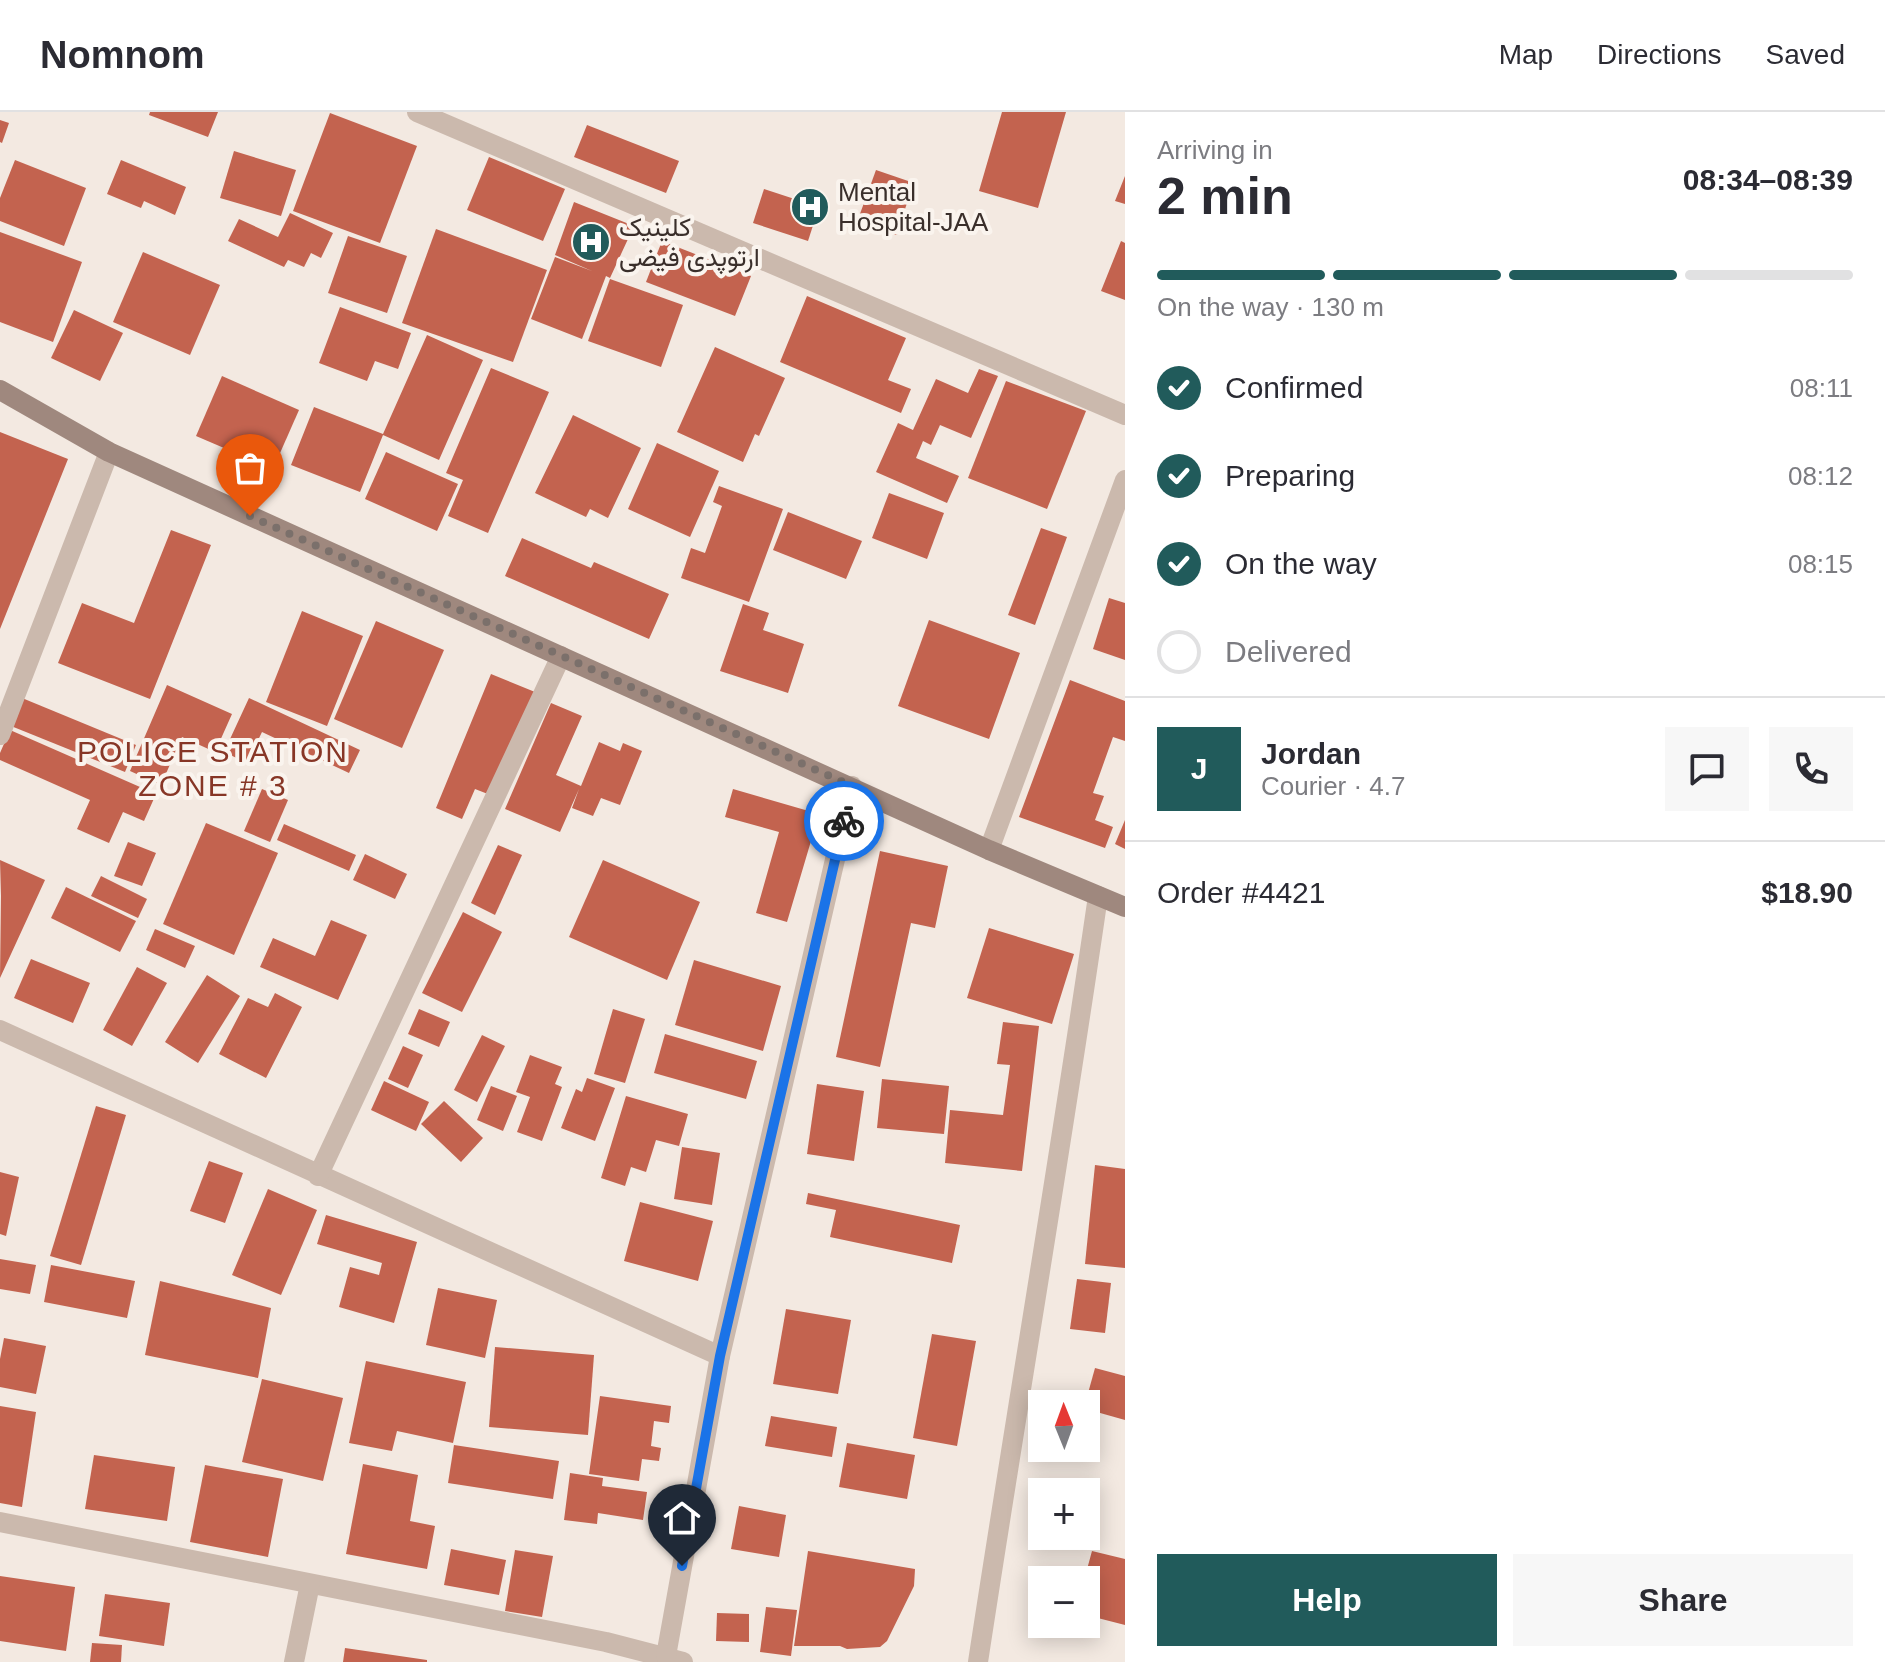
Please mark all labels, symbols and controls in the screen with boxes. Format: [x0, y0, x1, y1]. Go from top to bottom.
text: Nomnom [40, 34, 205, 76]
text: Map [1499, 39, 1553, 70]
text: Directions [1597, 39, 1722, 70]
text: Saved [1766, 39, 1845, 70]
text: Arriving in [1157, 135, 1273, 165]
text: 08:34–08:39 [1683, 163, 1853, 196]
text: 2 min [1157, 167, 1293, 225]
place label: Mental Hospital-JAA [838, 177, 989, 237]
hospital icon: Mental Hospital-JAA [789, 186, 831, 228]
place label: کلینیک ارتوپدی فیضی [619, 212, 760, 275]
hospital icon: کلینیک ارتوپدی فیضی [570, 221, 612, 263]
text: On the way · 130 m [1157, 292, 1384, 322]
icon: check [1157, 366, 1201, 410]
text: Confirmed [1225, 371, 1363, 404]
text: 08:11 [1790, 373, 1853, 403]
pin [216, 434, 284, 516]
icon: bag [228, 446, 272, 490]
icon: check [1157, 454, 1201, 498]
text: Preparing [1225, 459, 1355, 492]
text: 08:12 [1788, 461, 1853, 491]
icon: check [1157, 542, 1201, 586]
text: On the way [1225, 547, 1377, 580]
text: 08:15 [1788, 549, 1853, 579]
text: Delivered [1225, 635, 1352, 668]
button: chat [1665, 727, 1749, 811]
button: phone [1769, 727, 1853, 811]
district label: POLICE STATION ZONE # 3 [77, 735, 349, 802]
text: Jordan [1261, 737, 1361, 770]
text: J [1191, 752, 1207, 785]
text: Courier · 4.7 [1261, 771, 1406, 801]
courier [804, 781, 884, 861]
icon: bike [822, 799, 866, 843]
text: Order #4421 [1157, 876, 1325, 909]
text: $18.90 [1761, 876, 1853, 909]
north arrow [1028, 1390, 1100, 1462]
map controls [1028, 1390, 1100, 1638]
button: + [1028, 1478, 1100, 1550]
pin [648, 1484, 716, 1566]
icon: home [660, 1496, 704, 1540]
button: Help [1157, 1554, 1497, 1646]
button: Share [1513, 1554, 1853, 1646]
button: − [1028, 1566, 1100, 1638]

